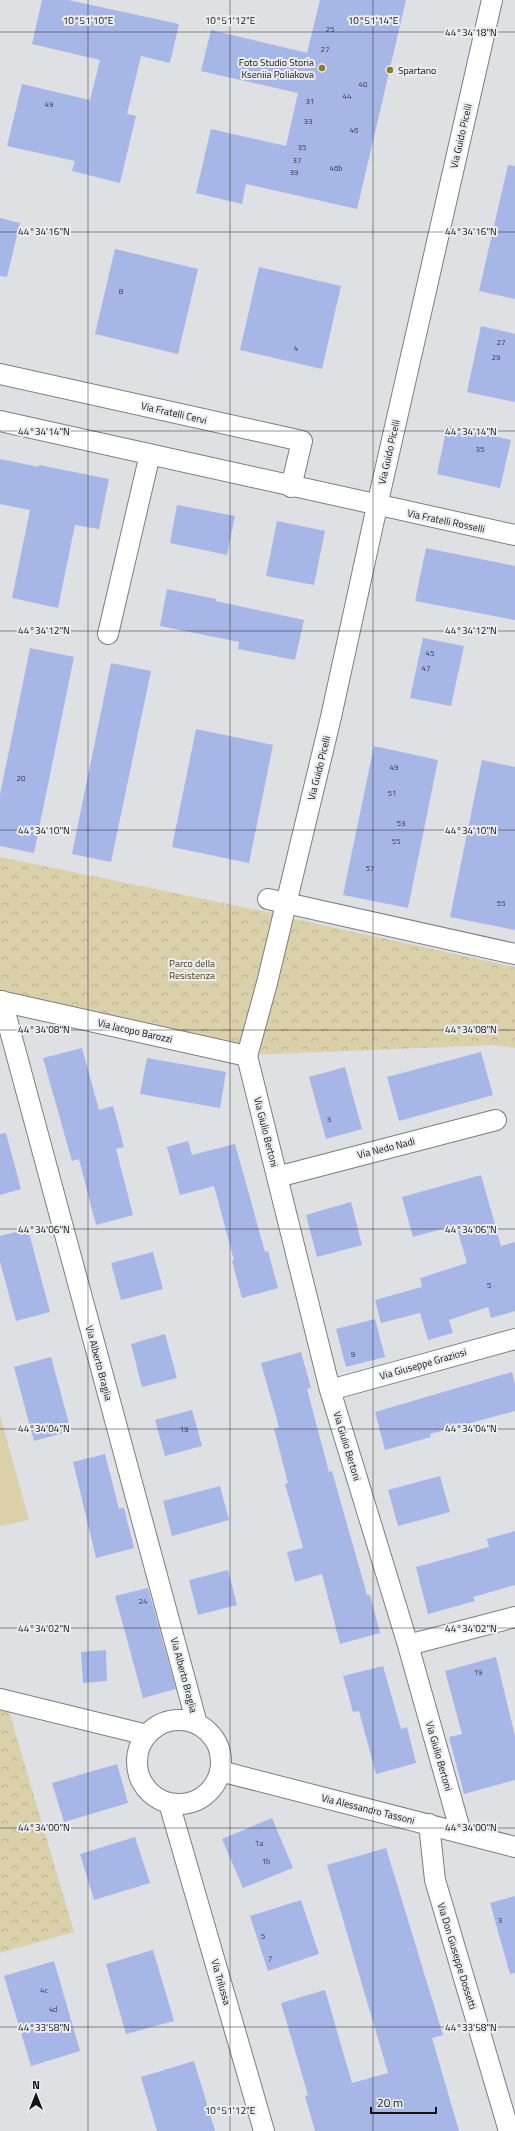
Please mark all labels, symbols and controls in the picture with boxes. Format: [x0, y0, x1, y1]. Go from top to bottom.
text: 10°51'10"E [63, 13, 114, 28]
text: 10°51'12"E [205, 13, 256, 28]
text: 10°51'14"E [348, 13, 399, 28]
house number: 25 [326, 23, 335, 35]
text: 44°34'18"N [445, 25, 497, 40]
house number: 27 [321, 43, 329, 55]
place label: Foto Studio Storia Kseniia Poliakova [239, 55, 314, 82]
marker: Foto Studio Storia Kseniia Poliakova [317, 63, 327, 73]
place label: Spartano [398, 63, 436, 78]
marker: Spartano [385, 65, 395, 75]
house number: 40 [359, 78, 368, 90]
house number: 44 [343, 90, 352, 102]
house number: 31 [306, 95, 314, 107]
house number: 49 [45, 98, 54, 110]
street label: Via Guido Picelli [446, 102, 476, 170]
house number: 33 [304, 115, 312, 127]
house number: 46 [350, 124, 359, 136]
house number: 35 [298, 141, 307, 153]
house number: 37 [293, 154, 301, 166]
house number: 46b [329, 162, 343, 174]
house number: 39 [290, 166, 299, 178]
text: 44°34'16"N [18, 224, 70, 239]
text: 44°34'16"N [445, 224, 497, 239]
house number: 8 [119, 285, 124, 297]
house number: 27 [497, 336, 505, 348]
house number: 4 [294, 342, 299, 354]
house number: 29 [492, 351, 501, 363]
street label: Via Fratelli Cervi [140, 398, 208, 428]
street label: Via Guido Picelli [374, 418, 404, 486]
text: 44°34'14"N [18, 424, 70, 439]
text: 44°34'14"N [445, 424, 497, 439]
house number: 35 [476, 443, 485, 455]
street label: Via Fratelli Rosselli [406, 505, 486, 537]
text: 44°34'12"N [18, 623, 70, 638]
text: 44°34'12"N [445, 623, 497, 638]
house number: 45 [426, 647, 435, 659]
house number: 47 [422, 662, 430, 674]
street label: Via Guido Picelli [304, 734, 334, 802]
house number: 49 [390, 761, 399, 773]
house number: 20 [17, 772, 26, 784]
house number: 51 [388, 787, 396, 799]
house number: 53 [397, 817, 405, 829]
text: 44°34'10"N [18, 823, 70, 838]
text: 44°34'10"N [445, 823, 497, 838]
house number: 55 [392, 835, 401, 847]
house number: 57 [366, 862, 374, 874]
house number: 55 [497, 897, 506, 909]
park label: Parco della Resistenza [169, 956, 215, 983]
street label: Via Jacopo Barozzi [96, 1015, 174, 1047]
text: 44°34'08"N [18, 1022, 70, 1037]
text: 44°34'08"N [445, 1022, 497, 1037]
street label: Via Giulio Bertoni [250, 1095, 282, 1169]
house number: 3 [327, 1113, 331, 1125]
street label: Via Nedo Nadi [356, 1134, 416, 1162]
text: 44°34'06"N [18, 1222, 70, 1237]
text: 44°34'06"N [445, 1222, 497, 1237]
house number: 5 [487, 1279, 492, 1291]
street label: Via Alberto Braglia [82, 1324, 116, 1402]
street label: Via Giuseppe Graziosi [378, 1344, 468, 1384]
house number: 9 [351, 1348, 356, 1360]
street label: Via Giulio Bertoni [329, 1409, 365, 1483]
text: 44°34'04"N [18, 1421, 70, 1436]
text: 44°34'04"N [445, 1421, 497, 1436]
house number: 19 [180, 1423, 189, 1435]
house number: 24 [139, 1595, 148, 1607]
text: 44°34'02"N [18, 1621, 70, 1636]
text: 44°34'02"N [445, 1621, 497, 1636]
street label: Via Alberto Braglia [167, 1636, 201, 1714]
house number: 19 [474, 1666, 483, 1678]
street label: Via Giulio Bertoni [422, 1719, 456, 1793]
street label: Via Alessandro Tassoni [320, 1790, 416, 1828]
text: 44°34'00"N [18, 1820, 70, 1835]
text: 44°34'00"N [445, 1820, 497, 1835]
house number: 1a [255, 1837, 263, 1849]
house number: 1b [262, 1855, 270, 1867]
street label: Via Don Giuseppe Dossetti [434, 1901, 480, 2011]
house number: 3 [498, 1914, 502, 1926]
house number: 5 [261, 1930, 266, 1942]
house number: 7 [268, 1952, 272, 1964]
street label: Via Trilussa [207, 1957, 235, 2007]
house number: 4c [40, 1984, 48, 1996]
house number: 4d [49, 2003, 57, 2015]
text: 44°33'58"N [18, 2020, 70, 2035]
text: 44°33'58"N [445, 2020, 497, 2035]
north arrow [16, 2075, 56, 2115]
text: N [32, 2077, 40, 2093]
scale bar [371, 2089, 436, 2115]
text: 20 m [377, 2093, 403, 2112]
text: 10°51'12"E [205, 2103, 256, 2118]

